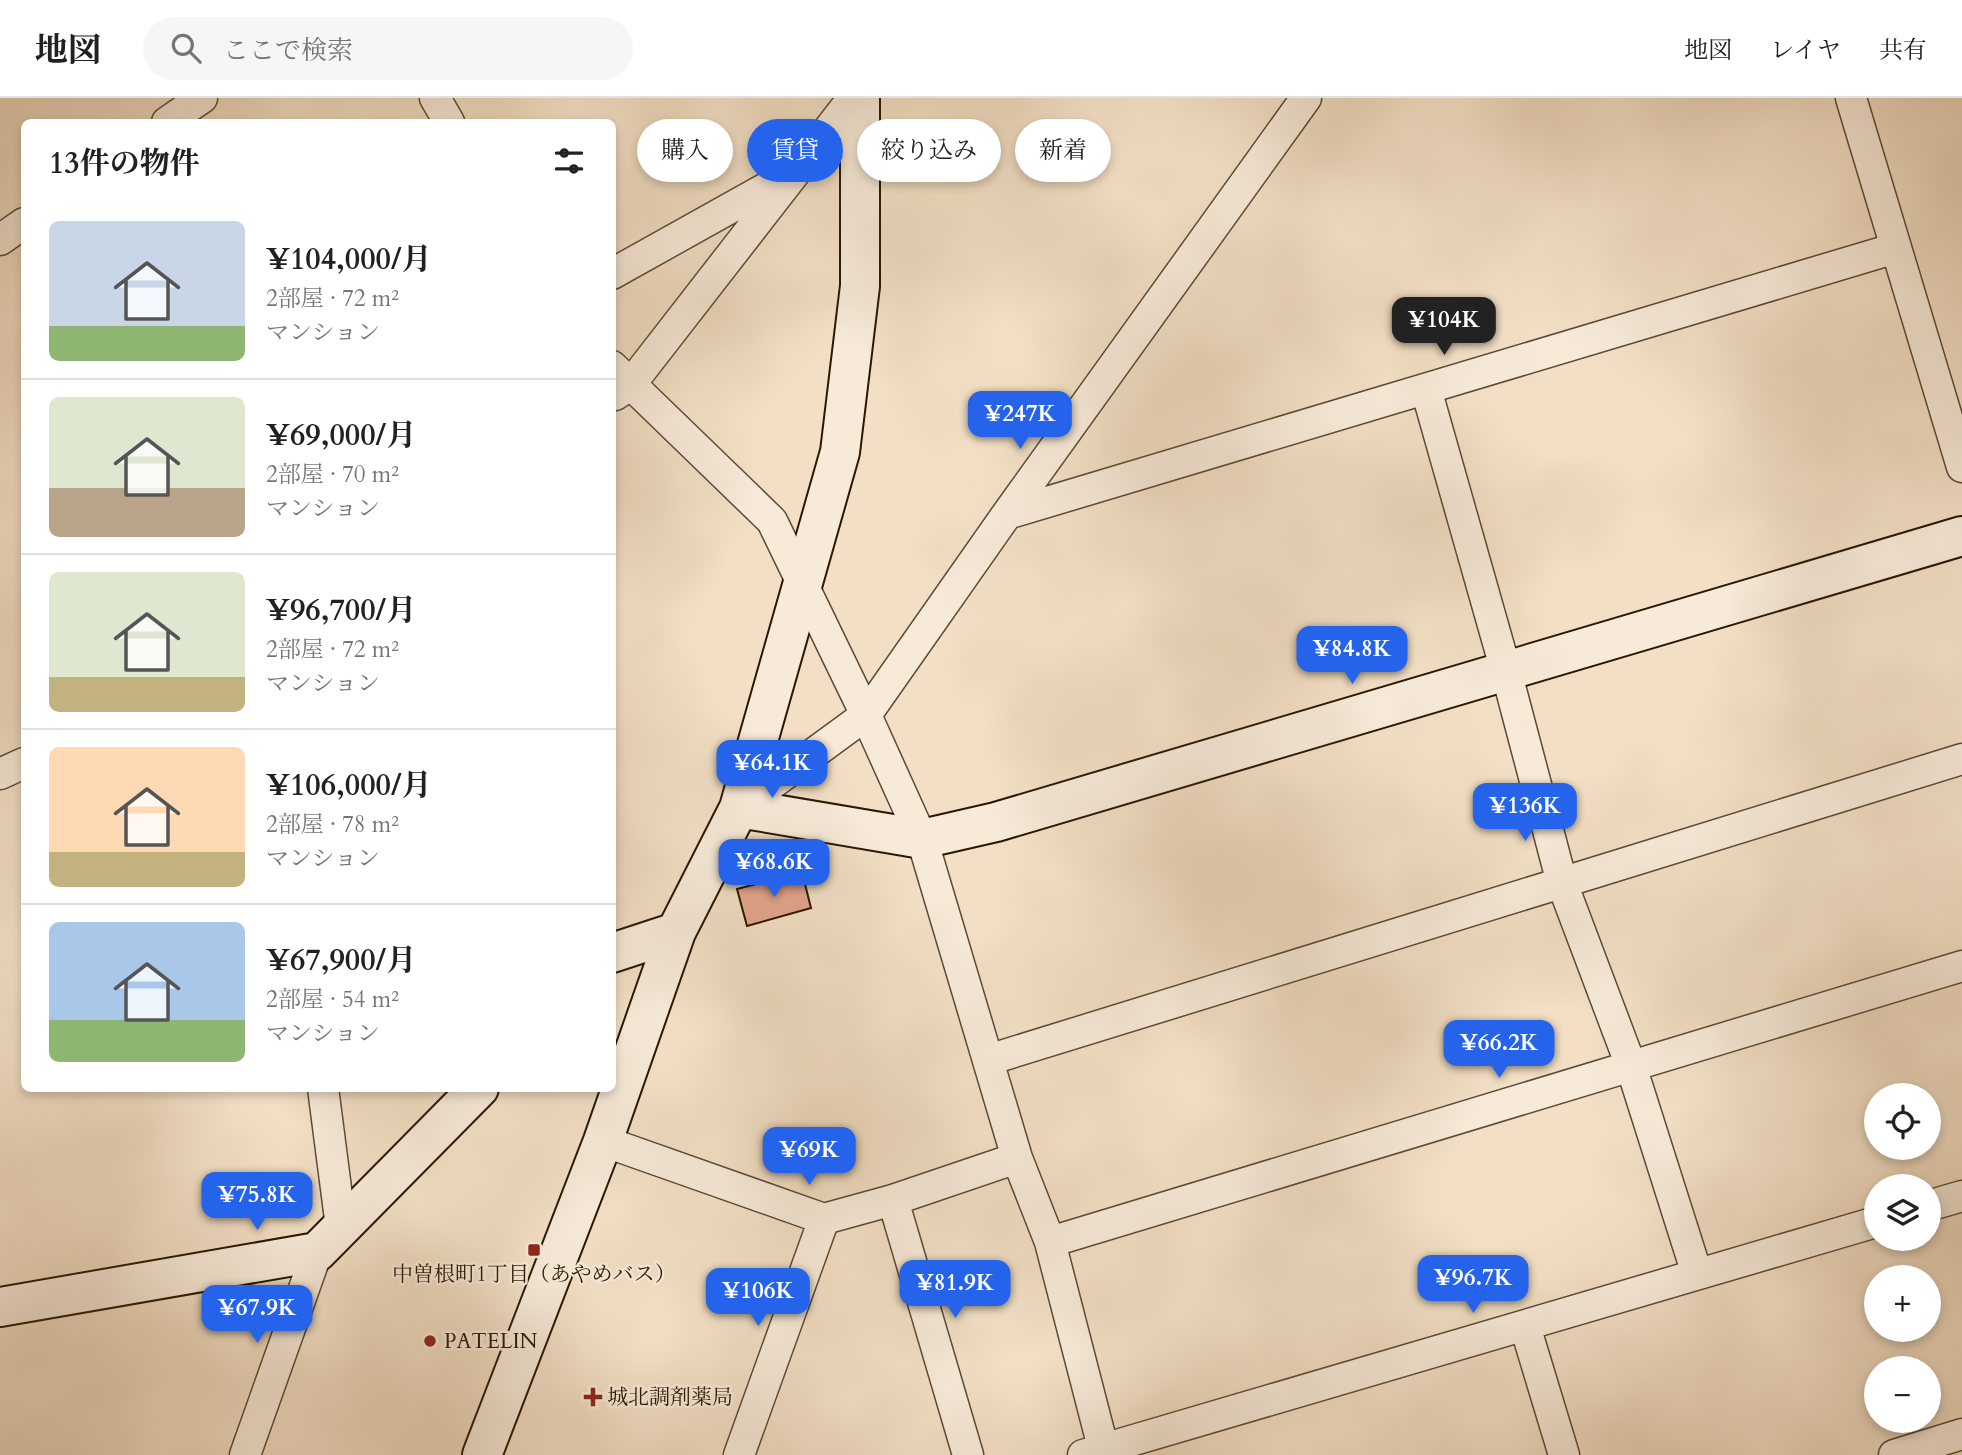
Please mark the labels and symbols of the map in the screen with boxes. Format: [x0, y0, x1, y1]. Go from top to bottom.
pin: ¥104K [1395, 298, 1493, 357]
pin: ¥247K [971, 392, 1069, 451]
pin: ¥84.8K [1295, 626, 1409, 686]
pin: ¥64.1K [715, 740, 829, 800]
pin: ¥136K [1476, 784, 1574, 843]
pin: ¥68.6K [717, 840, 831, 899]
pin: ¥66.2K [1442, 1020, 1556, 1080]
pin: ¥69K [768, 1128, 850, 1187]
pin: ¥75.8K [200, 1172, 314, 1232]
marker: 中曽根町1丁目（あやめバス） [526, 1242, 542, 1258]
pin: ¥96.7K [1416, 1256, 1530, 1315]
place label: 中曽根町1丁目（あやめバス） [392, 1260, 676, 1289]
pin: ¥81.9K [898, 1260, 1012, 1320]
pin: ¥106K [709, 1268, 807, 1328]
pin: ¥67.9K [200, 1286, 314, 1345]
place label: PATELIN [444, 1327, 538, 1356]
marker: PATELIN [422, 1333, 438, 1349]
place label: 城北調剤薬局 [607, 1383, 733, 1412]
marker: 城北調剤薬局 [585, 1389, 601, 1405]

